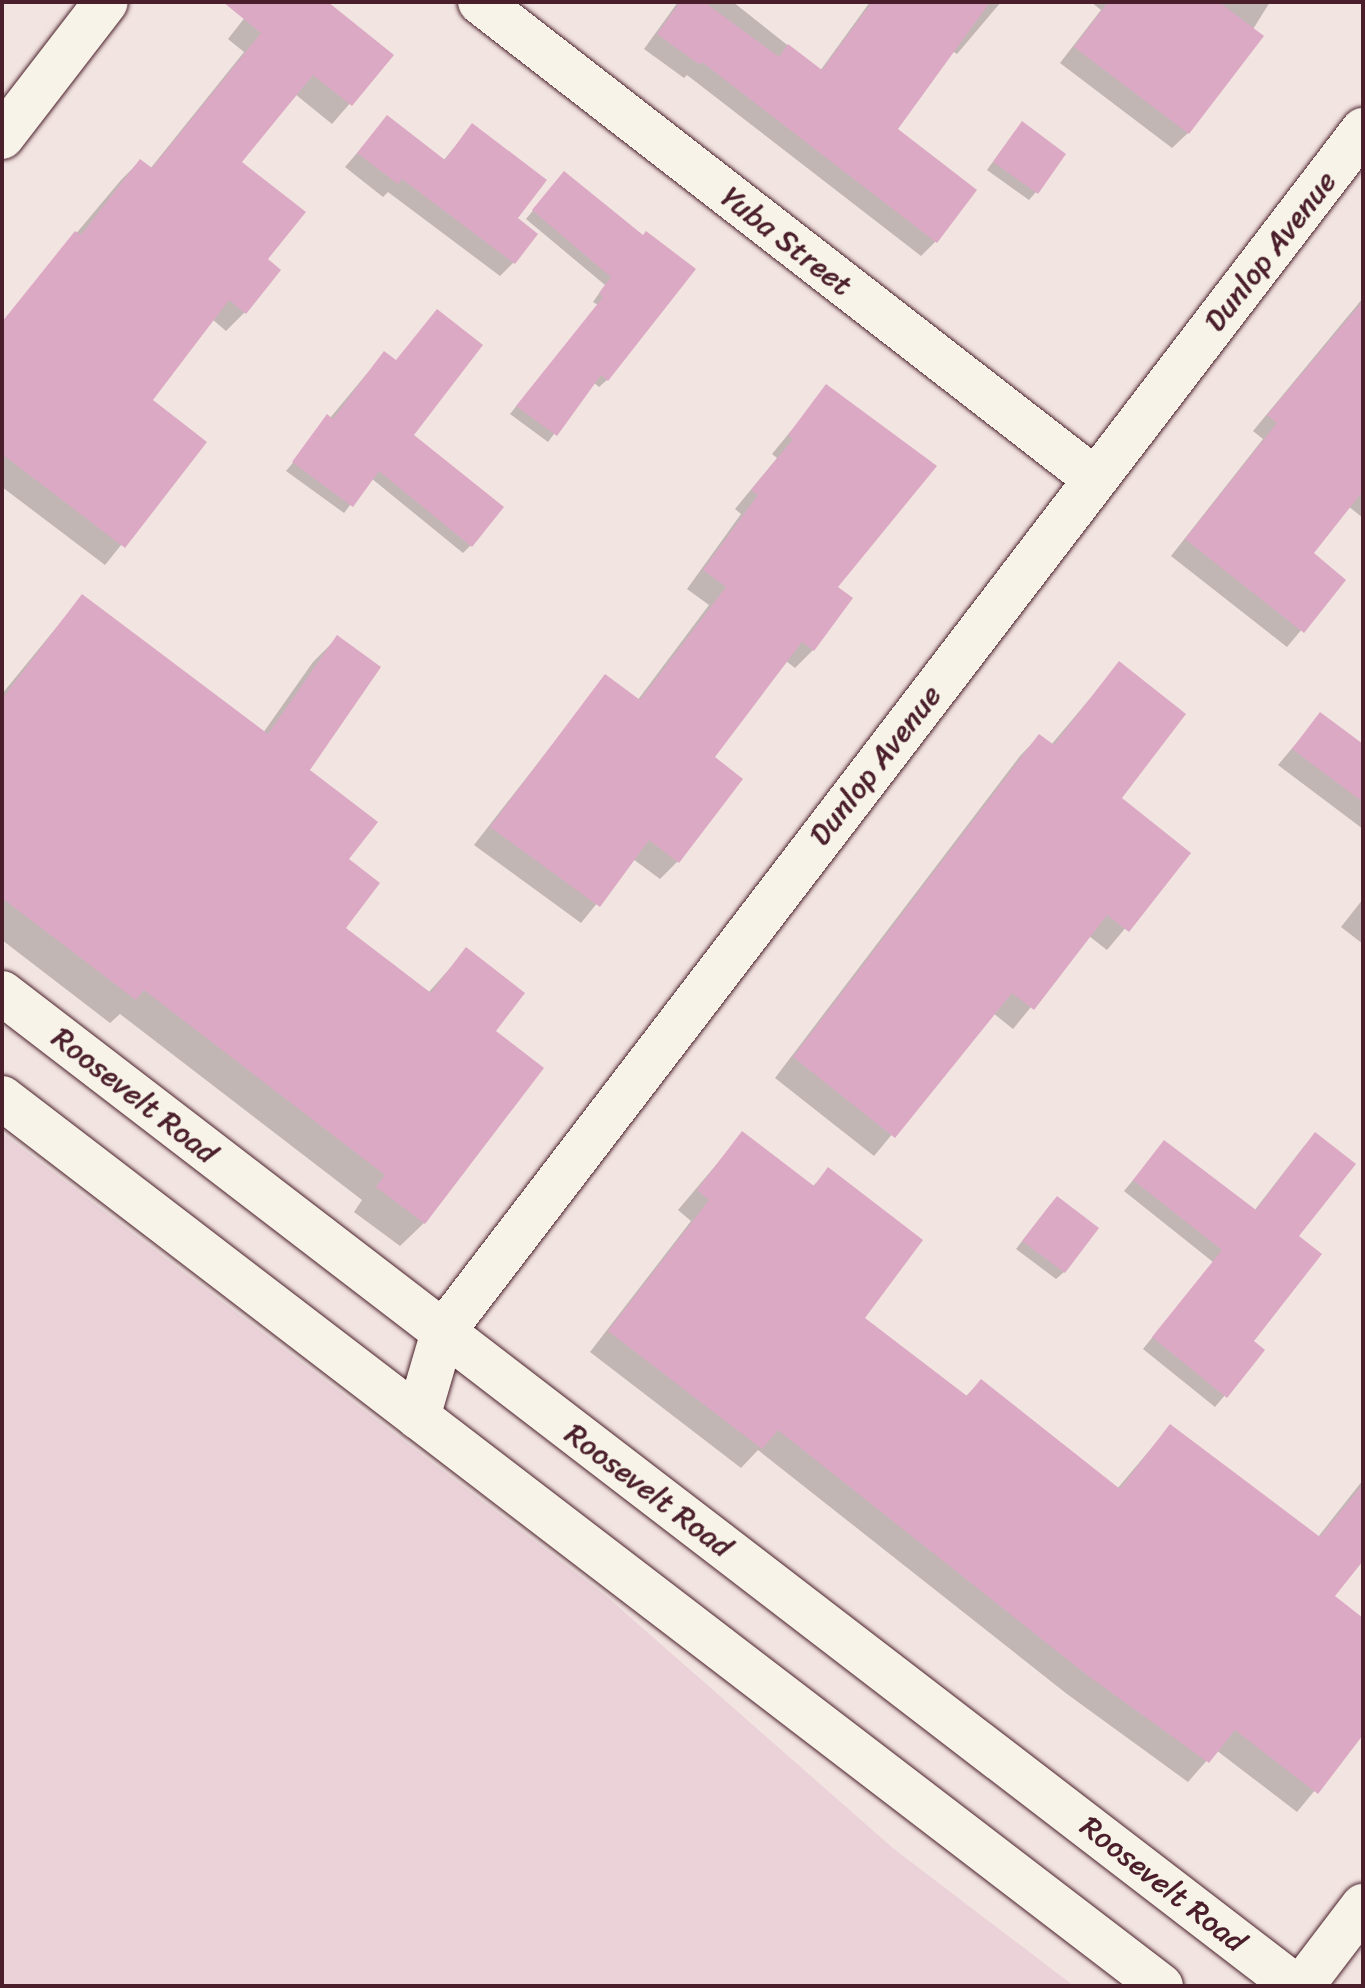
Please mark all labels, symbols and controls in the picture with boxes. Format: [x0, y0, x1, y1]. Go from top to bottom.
street label: Dunlop Avenue [1196, 164, 1344, 338]
street label: Yuba Street [714, 179, 860, 303]
street label: Dunlop Avenue [801, 678, 949, 852]
street label: Roosevelt Road [45, 1019, 225, 1171]
street label: Roosevelt Road [558, 1415, 740, 1565]
street label: Roosevelt Road [1073, 1808, 1253, 1960]

